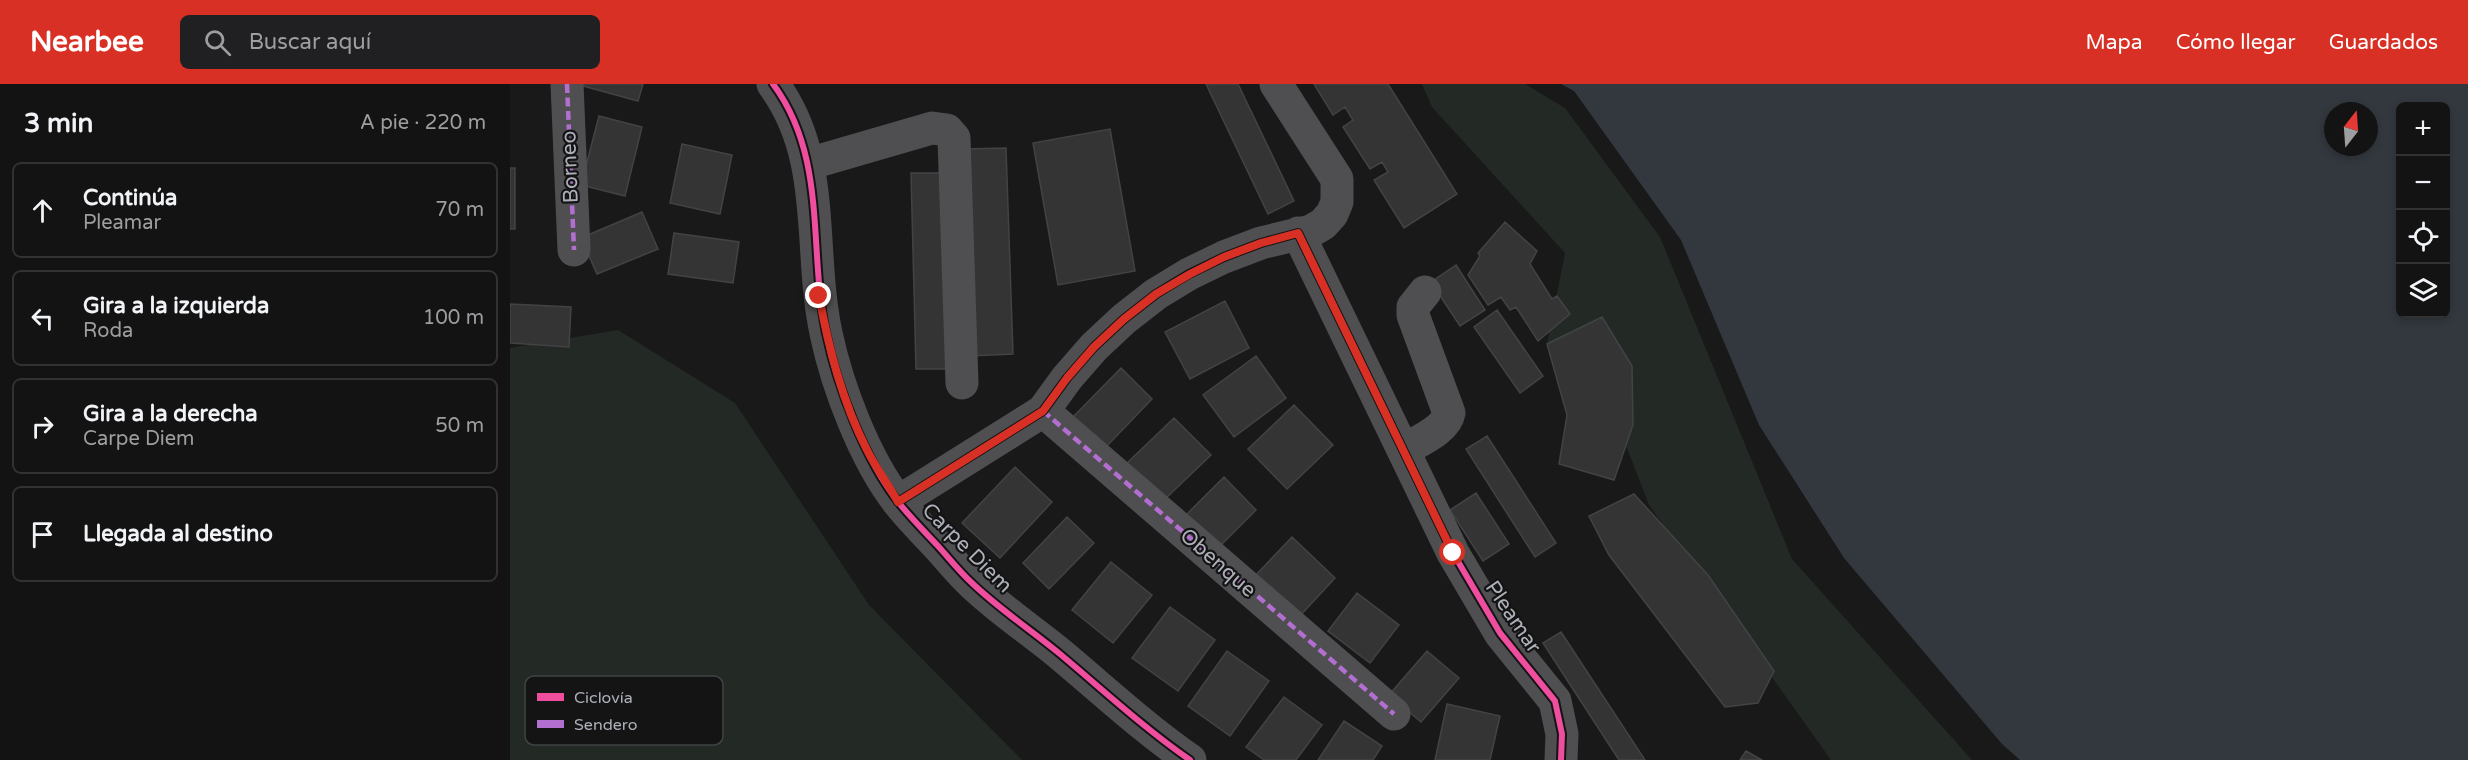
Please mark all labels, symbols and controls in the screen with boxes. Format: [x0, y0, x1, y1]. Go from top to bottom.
search box [180, 15, 600, 69]
text: Nearbee [30, 25, 144, 59]
icon: search [201, 26, 234, 59]
text: Buscar aquí [249, 29, 371, 55]
text: Mapa [2085, 30, 2143, 55]
text: Cómo llegar [2176, 30, 2296, 55]
text: Guardados [2329, 30, 2438, 55]
north arrow [2324, 102, 2378, 156]
map controls [2396, 102, 2450, 318]
button: + [2396, 102, 2450, 156]
text: 3 min [24, 108, 93, 139]
text: A pie · 220 m [360, 111, 486, 135]
street label: Borneo [556, 130, 584, 204]
button: − [2396, 156, 2450, 210]
text: Continúa [83, 185, 177, 211]
icon: ahead [26, 194, 59, 227]
text: 70 m [435, 198, 484, 222]
button: locate [2396, 210, 2450, 264]
text: Pleamar [83, 211, 161, 235]
button: layers [2396, 264, 2450, 318]
route end [805, 282, 831, 308]
text: Gira a la izquierda [83, 293, 269, 319]
icon: left [26, 302, 59, 335]
text: 100 m [423, 306, 484, 330]
text: Roda [83, 319, 133, 343]
text: Gira a la derecha [83, 401, 258, 427]
icon: right [26, 410, 59, 443]
text: 50 m [435, 414, 484, 438]
text: Carpe Diem [83, 427, 194, 451]
street label: Carpe Diem [917, 498, 1017, 598]
icon: arrive [26, 518, 59, 551]
text: Llegada al destino [83, 521, 273, 547]
street label: Obenque [1175, 523, 1261, 603]
route start [1439, 539, 1465, 565]
street label: Pleamar [1480, 576, 1546, 658]
legend [525, 676, 723, 745]
text: Ciclovía [574, 688, 633, 708]
text: Sendero [574, 715, 637, 735]

